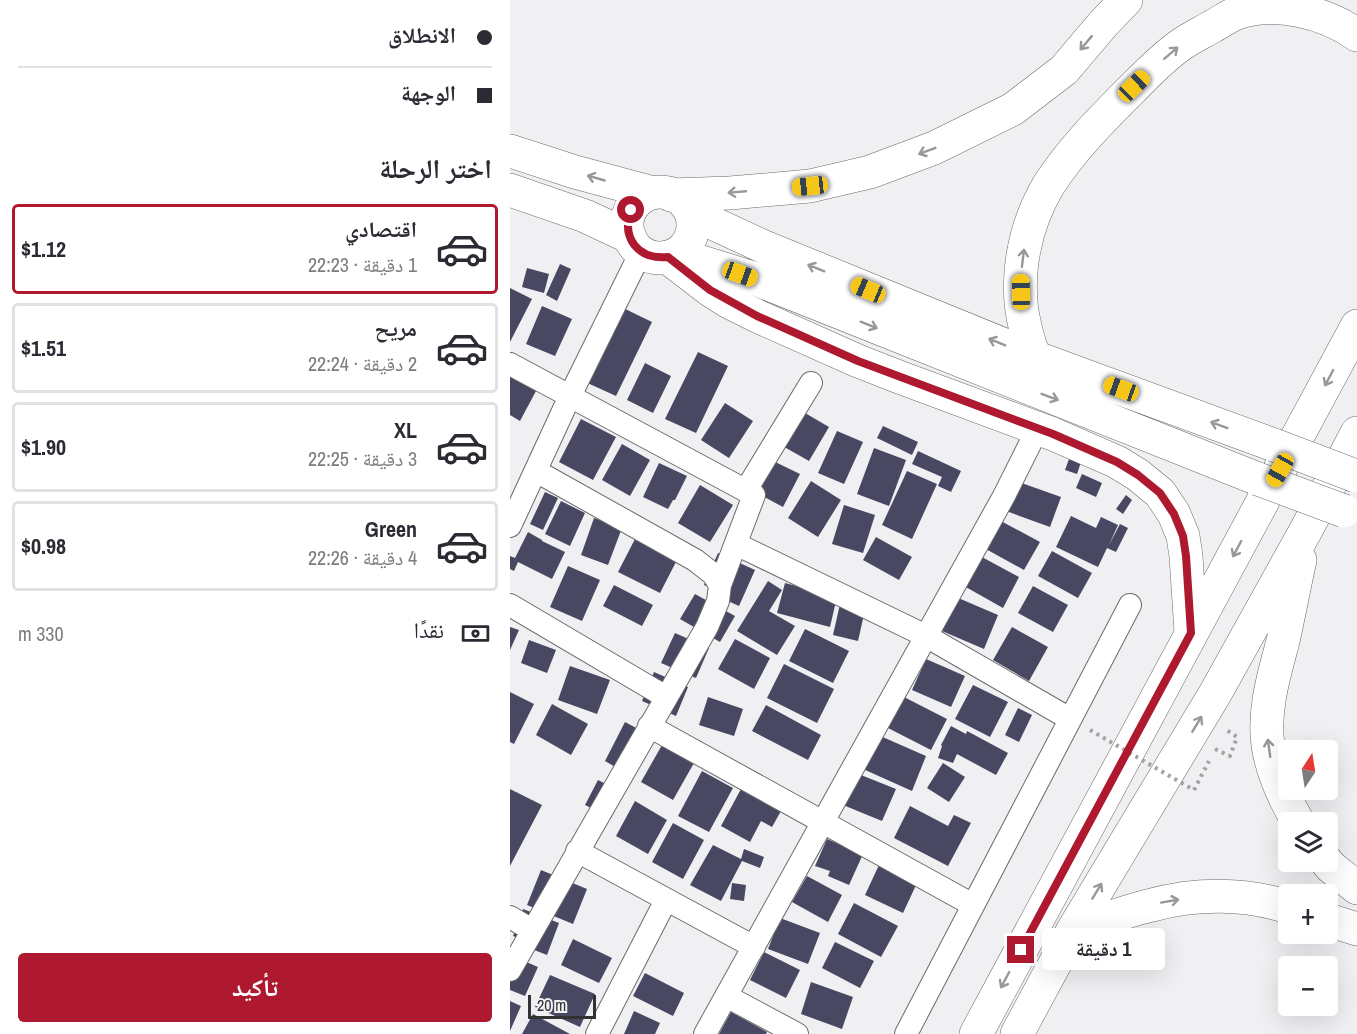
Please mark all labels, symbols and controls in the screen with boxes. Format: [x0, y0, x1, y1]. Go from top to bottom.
text: الانطلاق [388, 20, 456, 50]
one-way arrow [1080, 35, 1093, 51]
one-way arrow [1163, 47, 1179, 60]
car [1115, 67, 1153, 105]
text: الوجهة [401, 78, 456, 108]
one-way arrow [918, 146, 936, 157]
text: اختر الرحلة [379, 150, 492, 186]
one-way arrow [587, 172, 606, 183]
car [791, 175, 829, 197]
one-way arrow [728, 187, 748, 198]
route start [617, 196, 644, 223]
text: اقتصادي [345, 214, 417, 244]
icon: car [435, 222, 489, 276]
text: $1.12 [21, 234, 66, 264]
one-way arrow [1018, 249, 1029, 269]
text: 1 دقيقة · 22:23 [308, 251, 417, 278]
car [720, 259, 760, 289]
one-way arrow [808, 262, 826, 273]
car [1012, 274, 1030, 310]
car [848, 275, 888, 305]
text: مريح [374, 313, 417, 343]
one-way arrow [859, 320, 878, 331]
icon: car [435, 321, 489, 375]
text: $1.51 [21, 333, 66, 363]
one-way arrow [988, 336, 1007, 347]
text: 2 دقيقة · 22:24 [308, 350, 417, 377]
one-way arrow [1323, 368, 1334, 386]
car [1101, 374, 1141, 404]
one-way arrow [1040, 392, 1059, 403]
text: XL [394, 415, 417, 445]
one-way arrow [1210, 418, 1229, 429]
icon: car [435, 420, 489, 474]
text: $1.90 [21, 432, 66, 462]
text: 3 دقيقة · 22:25 [308, 445, 417, 472]
car [1263, 450, 1297, 490]
text: Green [365, 514, 417, 544]
icon: car [435, 519, 489, 573]
text: $0.98 [21, 531, 66, 561]
one-way arrow [1231, 540, 1242, 558]
text: 4 دقيقة · 22:26 [308, 544, 417, 571]
text: نقدًا [414, 615, 444, 645]
icon: cash [459, 617, 492, 650]
text: 330 m [18, 620, 64, 647]
one-way arrow [1191, 716, 1203, 733]
one-way arrow [1264, 739, 1275, 759]
north arrow [1278, 740, 1338, 800]
map controls [1278, 740, 1338, 1016]
button: layers [1278, 812, 1338, 872]
one-way arrow [1091, 883, 1103, 900]
button: + [1278, 884, 1338, 944]
one-way arrow [1159, 896, 1179, 907]
callout: 1 دقيقة [1042, 929, 1165, 971]
text: 1 دقيقة [1076, 935, 1131, 962]
route end [1007, 936, 1034, 963]
button: تأكيد [18, 953, 492, 1022]
button: − [1278, 956, 1338, 1016]
one-way arrow [999, 971, 1011, 988]
scale bar [528, 992, 596, 1020]
text: 20 m [537, 994, 566, 1016]

